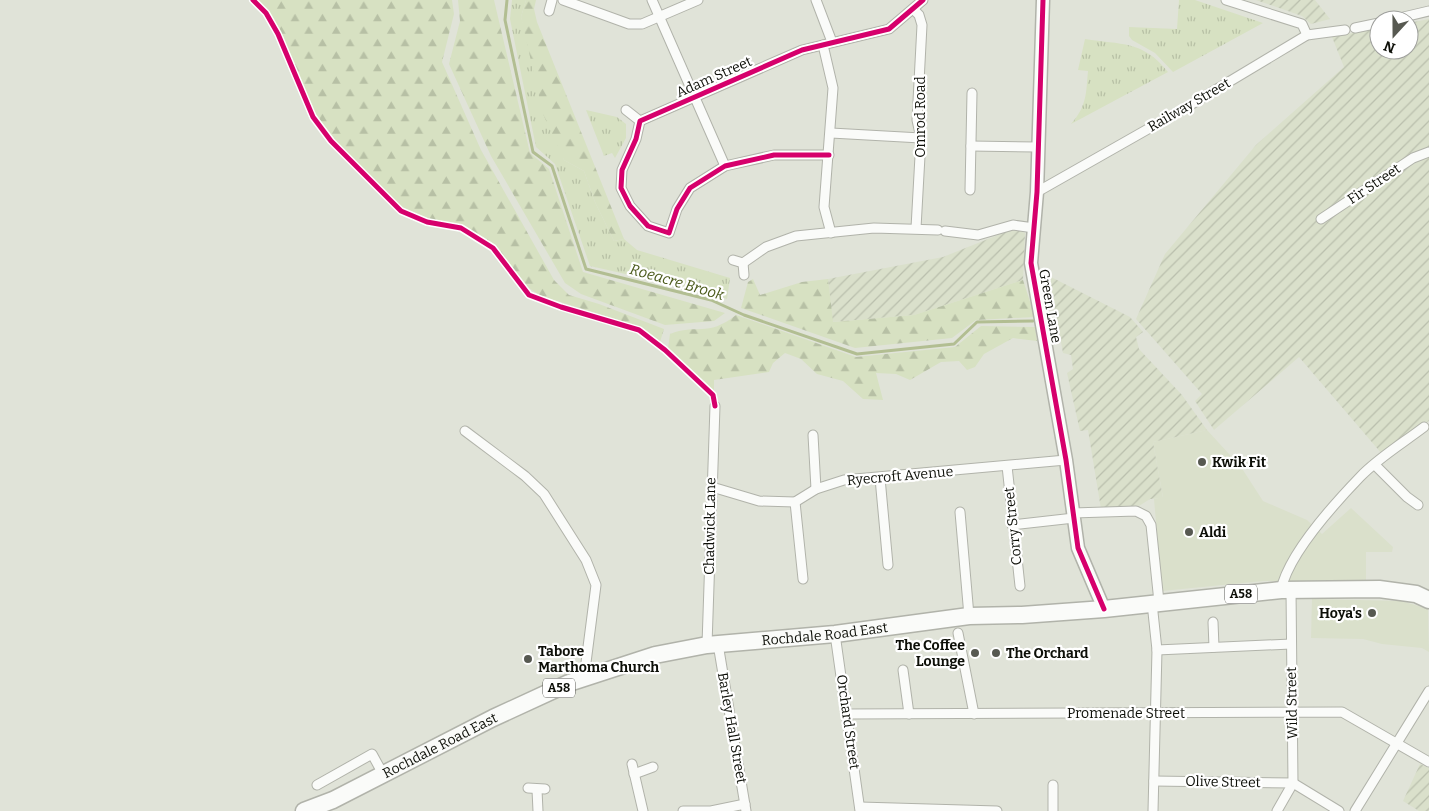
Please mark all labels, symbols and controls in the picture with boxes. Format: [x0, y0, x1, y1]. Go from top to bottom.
north arrow [1369, 10, 1419, 60]
text: N [1381, 37, 1398, 57]
street label: Adam Street [673, 53, 755, 101]
street label: Railway Street [1145, 75, 1233, 135]
street label: Omrod Road [912, 76, 929, 158]
street label: Fir Street [1344, 160, 1404, 208]
water label: Roeacre Brook [628, 260, 727, 304]
street label: Green Lane [1035, 268, 1065, 344]
place label: Kwik Fit [1212, 454, 1267, 471]
marker: Kwik Fit [1196, 456, 1208, 468]
street label: Ryecroft Avenue [846, 463, 954, 489]
street label: Chadwick Lane [701, 477, 719, 575]
street label: Corry Street [1000, 486, 1026, 566]
place label: Aldi [1199, 524, 1227, 541]
marker: Aldi [1183, 526, 1195, 538]
road number: A58 [1225, 584, 1257, 604]
place label: Hoya's [1319, 605, 1362, 622]
marker: Hoya's [1366, 607, 1378, 619]
street label: Rochdale Road East [761, 619, 889, 649]
place label: The Coffee Lounge [896, 637, 965, 670]
place label: Tabore Marthoma Church [538, 643, 659, 676]
place label: The Orchard [1006, 645, 1089, 662]
marker: The Coffee Lounge [969, 647, 981, 659]
marker: The Orchard [990, 647, 1002, 659]
marker: Tabore Marthoma Church [522, 653, 534, 665]
street label: Wild Street [1283, 667, 1301, 739]
street label: Barley Hall Street [714, 671, 750, 785]
street label: Orchard Street [833, 673, 863, 771]
road number: A58 [543, 678, 575, 698]
street label: Promenade Street [1067, 705, 1185, 722]
street label: Rochdale Road East [380, 709, 500, 782]
street label: Olive Street [1185, 773, 1261, 791]

